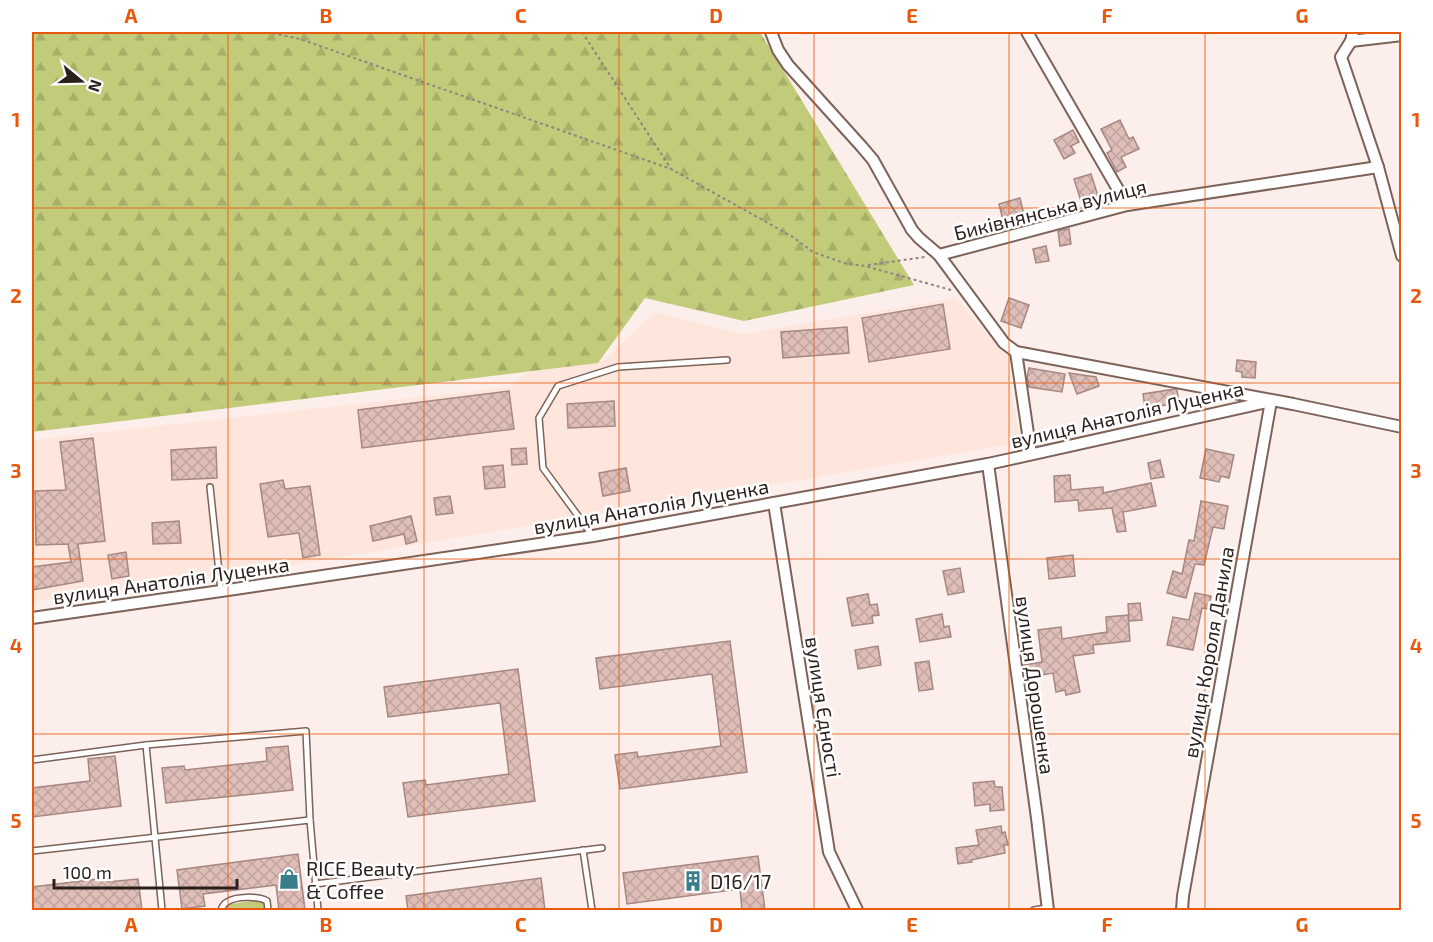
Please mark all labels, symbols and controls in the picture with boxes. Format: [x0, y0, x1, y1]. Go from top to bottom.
text: A [124, 3, 138, 27]
text: B [320, 3, 332, 27]
text: C [515, 3, 527, 27]
text: D [709, 3, 723, 27]
text: E [906, 3, 918, 27]
text: F [1101, 3, 1113, 27]
text: G [1296, 3, 1308, 27]
north arrow [51, 51, 111, 111]
text: N [85, 77, 107, 95]
text: 1 [12, 107, 20, 131]
text: 1 [1412, 107, 1420, 131]
street label: Биківнянська вулиця [951, 173, 1149, 246]
text: 2 [10, 283, 22, 307]
text: 2 [1410, 283, 1422, 307]
street label: вулиця Анатолія Луценка [1008, 375, 1246, 453]
text: 3 [10, 458, 22, 482]
text: 3 [1410, 458, 1422, 482]
street label: вулиця Анатолія Луценка [532, 473, 771, 539]
street label: вулиця Короля Данила [1178, 544, 1239, 760]
street label: вулиця Анатолія Луценка [51, 552, 291, 609]
street label: вулиця Дорошенка [1011, 594, 1060, 776]
text: 4 [10, 633, 23, 657]
text: 4 [1410, 633, 1423, 657]
street label: вулиця Єдності [800, 635, 847, 779]
text: 5 [10, 808, 22, 832]
text: 5 [1410, 808, 1422, 832]
scale bar [54, 852, 237, 890]
place label: RICE Beauty & Coffee [306, 856, 415, 903]
text: 100 m [63, 861, 112, 883]
shop icon: RICE Beauty & Coffee [277, 867, 301, 891]
building icon: D16/17 [681, 869, 705, 893]
place label: D16/17 [710, 869, 771, 893]
text: A [124, 912, 138, 936]
text: B [320, 912, 332, 936]
text: C [515, 912, 527, 936]
text: D [709, 912, 723, 936]
text: E [906, 912, 918, 936]
text: F [1101, 912, 1113, 936]
text: G [1296, 912, 1308, 936]

